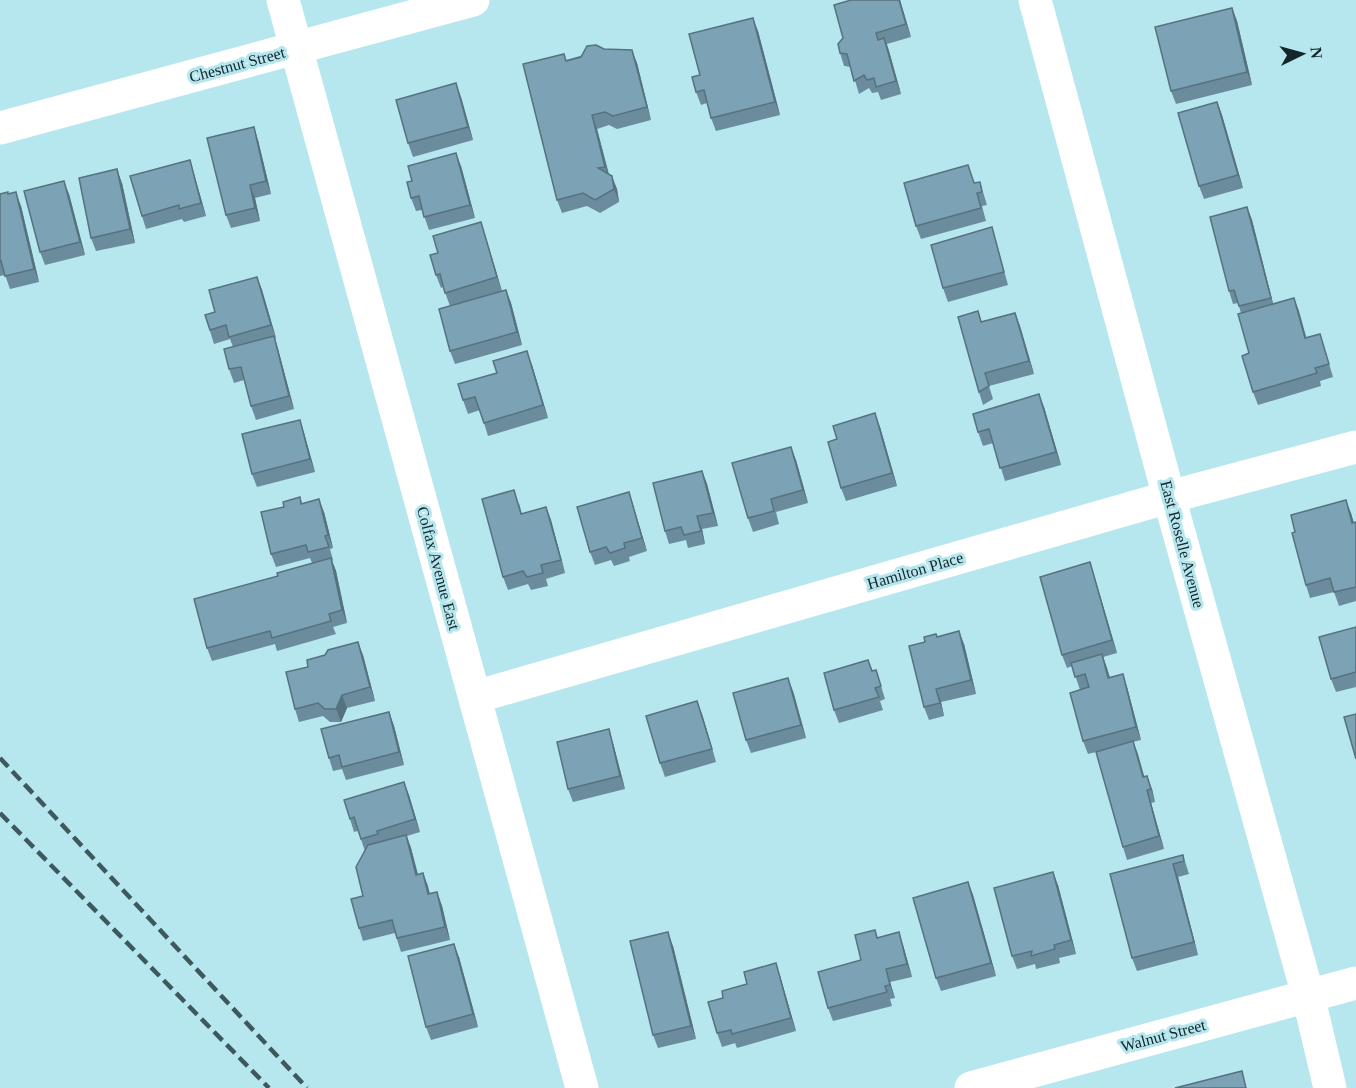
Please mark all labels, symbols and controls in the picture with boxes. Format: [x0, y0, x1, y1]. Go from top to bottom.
north arrow [1272, 24, 1332, 84]
street label: Chestnut Street [187, 43, 287, 85]
text: N [1307, 46, 1325, 60]
street label: East Roselle Avenue [1157, 479, 1208, 610]
street label: Colfax Avenue East [414, 505, 463, 632]
street label: Hamilton Place [865, 549, 965, 592]
street label: Walnut Street [1119, 1016, 1208, 1055]

